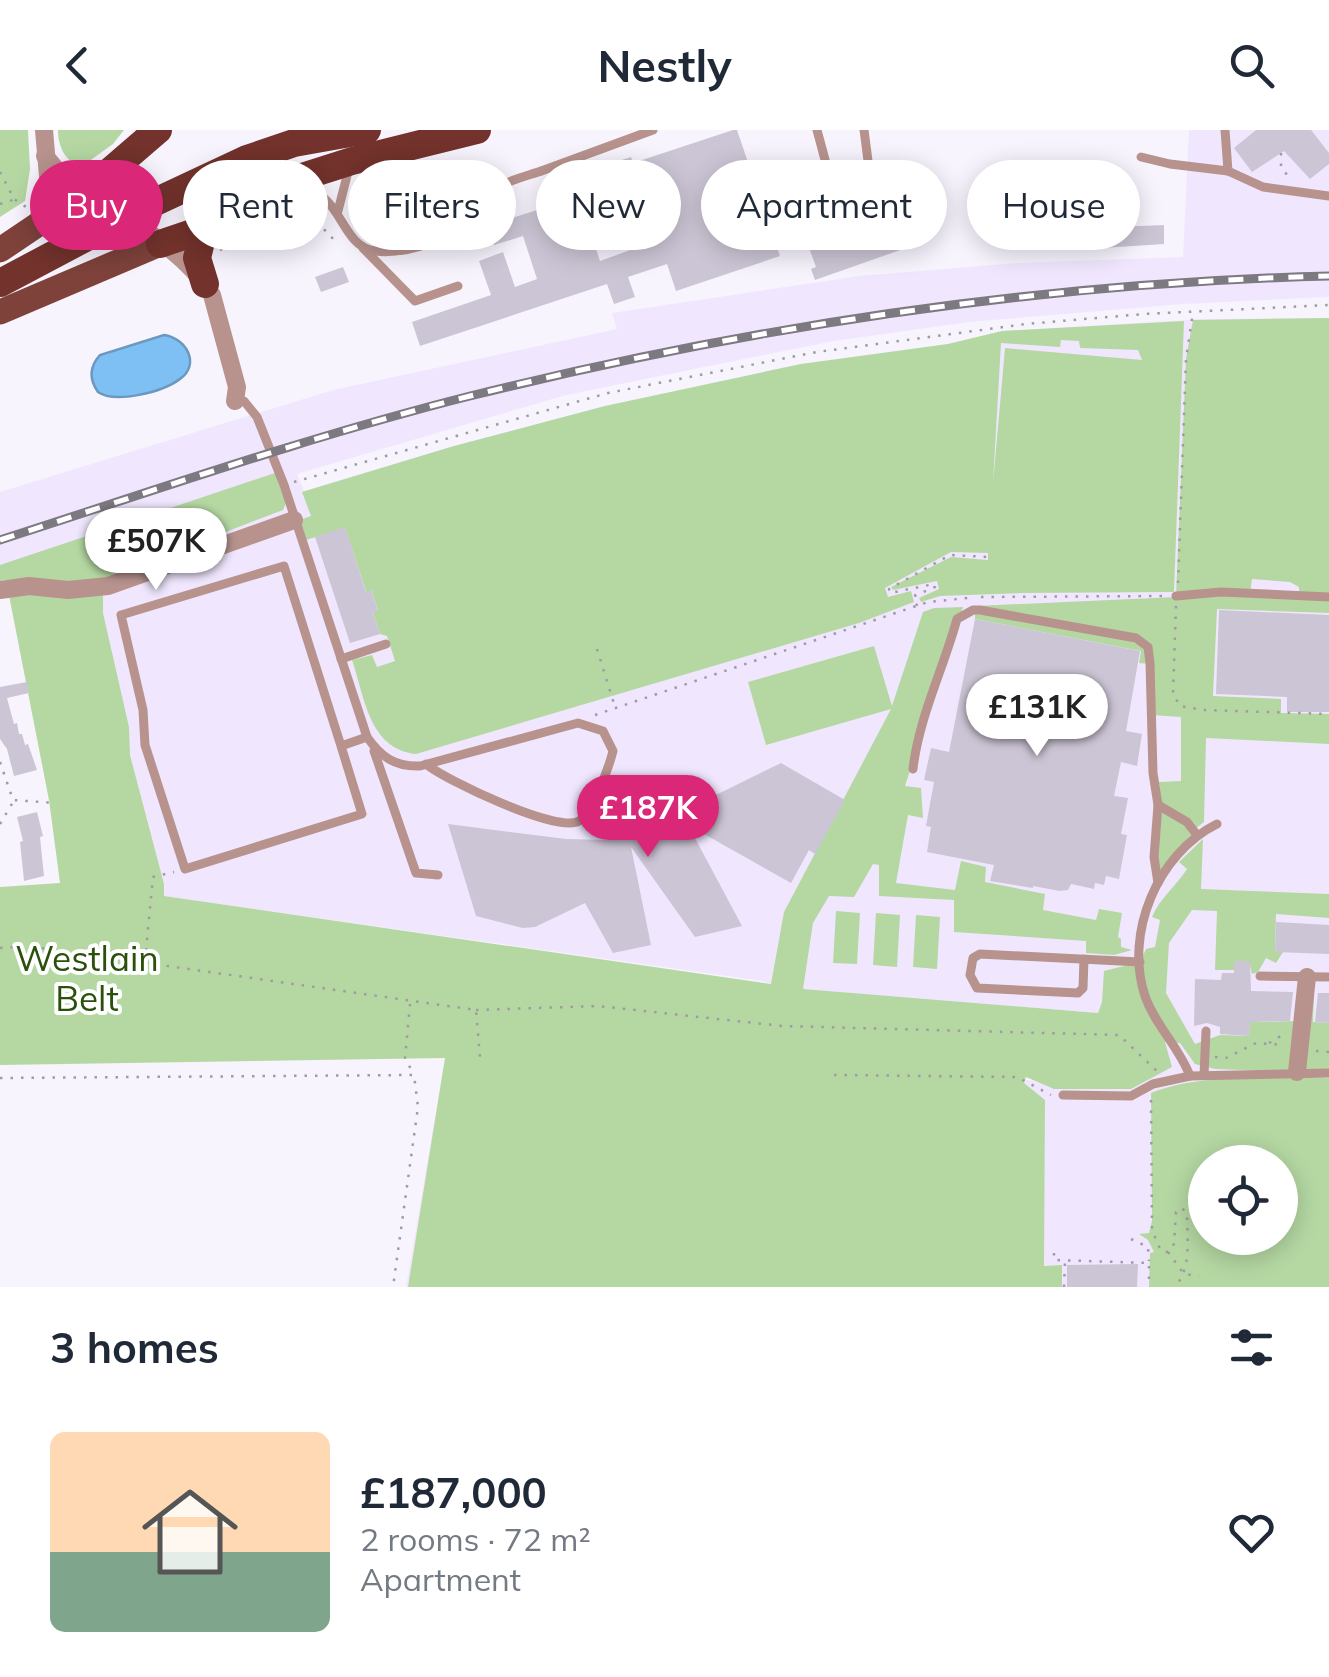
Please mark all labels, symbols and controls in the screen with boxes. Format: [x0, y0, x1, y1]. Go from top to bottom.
text: Nestly [597, 37, 732, 93]
icon: back [50, 38, 105, 93]
icon: search [1224, 38, 1279, 93]
chip: Buy [30, 160, 163, 250]
chip: Rent [183, 160, 328, 250]
chip: Filters [348, 160, 516, 250]
chip: New [536, 160, 681, 250]
chip: Apartment [701, 160, 947, 250]
chip: House [967, 160, 1140, 250]
pin: £507K [86, 508, 226, 593]
text: £507K [107, 520, 205, 560]
pin: £131K [967, 674, 1107, 759]
text: £131K [988, 686, 1086, 726]
pin: £187K [578, 775, 718, 860]
text: £187K [599, 787, 697, 827]
park label: Westlain Belt [15, 936, 159, 1020]
map controls [1188, 1145, 1298, 1255]
button: locate [1188, 1145, 1298, 1255]
icon: filters [1224, 1320, 1279, 1375]
text: 3 homes [50, 1321, 219, 1374]
text: £187,000 [360, 1466, 547, 1519]
icon: home [130, 1472, 250, 1592]
icon: heart [1224, 1505, 1279, 1560]
text: 2 rooms · 72 m² [360, 1519, 591, 1559]
text: Apartment [360, 1559, 521, 1599]

